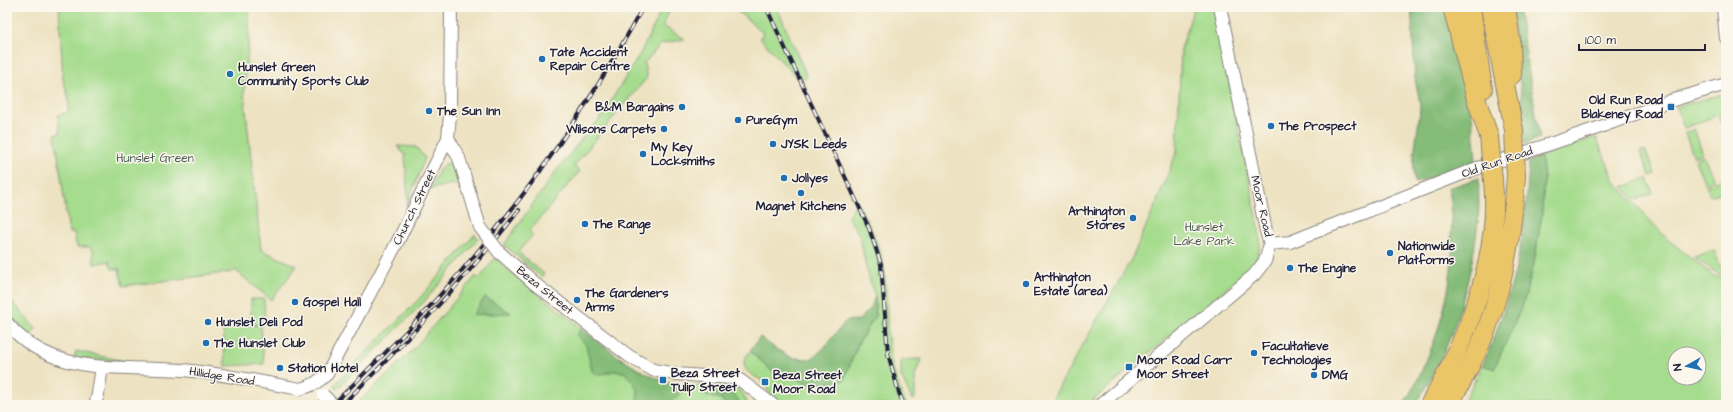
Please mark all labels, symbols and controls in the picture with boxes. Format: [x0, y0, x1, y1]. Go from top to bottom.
scale bar [1579, 26, 1705, 52]
text: 100 m [1585, 32, 1616, 49]
place label: Tate Accident Repair Centre [549, 44, 631, 76]
marker: Tate Accident Repair Centre [537, 54, 547, 64]
place label: Hunslet Green Community Sports Club [238, 59, 369, 91]
marker: Hunslet Green Community Sports Club [225, 69, 235, 79]
place label: Old Run Road Blakeney Road [1581, 92, 1664, 124]
place label: B&M Bargains [595, 99, 674, 118]
marker: B&M Bargains [677, 102, 687, 112]
marker: Old Run Road Blakeney Road [1666, 102, 1676, 112]
place label: The Sun Inn [436, 103, 500, 120]
marker: The Sun Inn [424, 106, 434, 116]
place label: PureGym [746, 112, 798, 130]
marker: PureGym [733, 115, 743, 125]
place label: The Prospect [1278, 118, 1357, 136]
place label: Wilsons Carpets [565, 121, 656, 139]
marker: The Prospect [1266, 121, 1276, 131]
marker: Wilsons Carpets [659, 124, 669, 134]
place label: JYSK Leeds [780, 136, 847, 153]
place label: My Key Locksmiths [651, 139, 715, 170]
marker: JYSK Leeds [768, 139, 778, 149]
street label: Old Run Road [1459, 142, 1535, 183]
marker: My Key Locksmiths [638, 149, 648, 159]
park label: Hunslet Green [116, 150, 194, 167]
street label: Church Street [389, 166, 440, 248]
place label: Jollyes [791, 170, 828, 188]
marker: Jollyes [779, 173, 789, 183]
street label: Moor Road [1246, 174, 1277, 238]
marker: Magnet Kitchens [796, 188, 806, 198]
place label: Magnet Kitchens [756, 198, 846, 217]
place label: Arthington Stores [1068, 203, 1125, 234]
marker: Arthington Stores [1128, 213, 1138, 223]
place label: The Range [592, 216, 652, 235]
marker: The Range [580, 219, 590, 229]
park label: Hunslet Lake Park [1174, 219, 1235, 250]
place label: Nationwide Platforms [1398, 238, 1456, 269]
marker: Nationwide Platforms [1385, 248, 1395, 258]
place label: The Engine [1297, 260, 1357, 279]
street label: Beza Street [513, 262, 577, 319]
marker: The Engine [1285, 263, 1295, 273]
place label: Arthington Estate (area) [1034, 269, 1108, 300]
marker: Arthington Estate (area) [1021, 279, 1031, 289]
place label: The Gardeners Arms [584, 285, 669, 316]
place label: Gospel Hall [303, 294, 361, 312]
marker: The Gardeners Arms [572, 295, 582, 305]
marker: Gospel Hall [290, 297, 300, 307]
place label: Hunslet Deli Pod [216, 314, 304, 331]
marker: Hunslet Deli Pod [203, 317, 213, 327]
place label: The Hunslet Club [213, 335, 306, 352]
marker: The Hunslet Club [201, 338, 211, 348]
place label: Facultatieve Technologies [1261, 338, 1331, 371]
north arrow [1667, 346, 1707, 386]
marker: Facultatieve Technologies [1249, 348, 1259, 358]
place label: Moor Road Carr Moor Street [1137, 352, 1232, 383]
place label: Station Hotel [287, 360, 358, 377]
marker: Moor Road Carr Moor Street [1124, 362, 1134, 372]
street label: Hillidge Road [188, 363, 256, 391]
marker: Station Hotel [275, 363, 285, 373]
text: N [1670, 363, 1686, 372]
place label: Beza Street Tulip Street [670, 365, 740, 397]
place label: Beza Street Moor Road [773, 367, 842, 398]
place label: DMG [1322, 367, 1349, 384]
marker: DMG [1309, 370, 1319, 380]
marker: Beza Street Tulip Street [658, 375, 668, 385]
marker: Beza Street Moor Road [760, 377, 770, 387]

